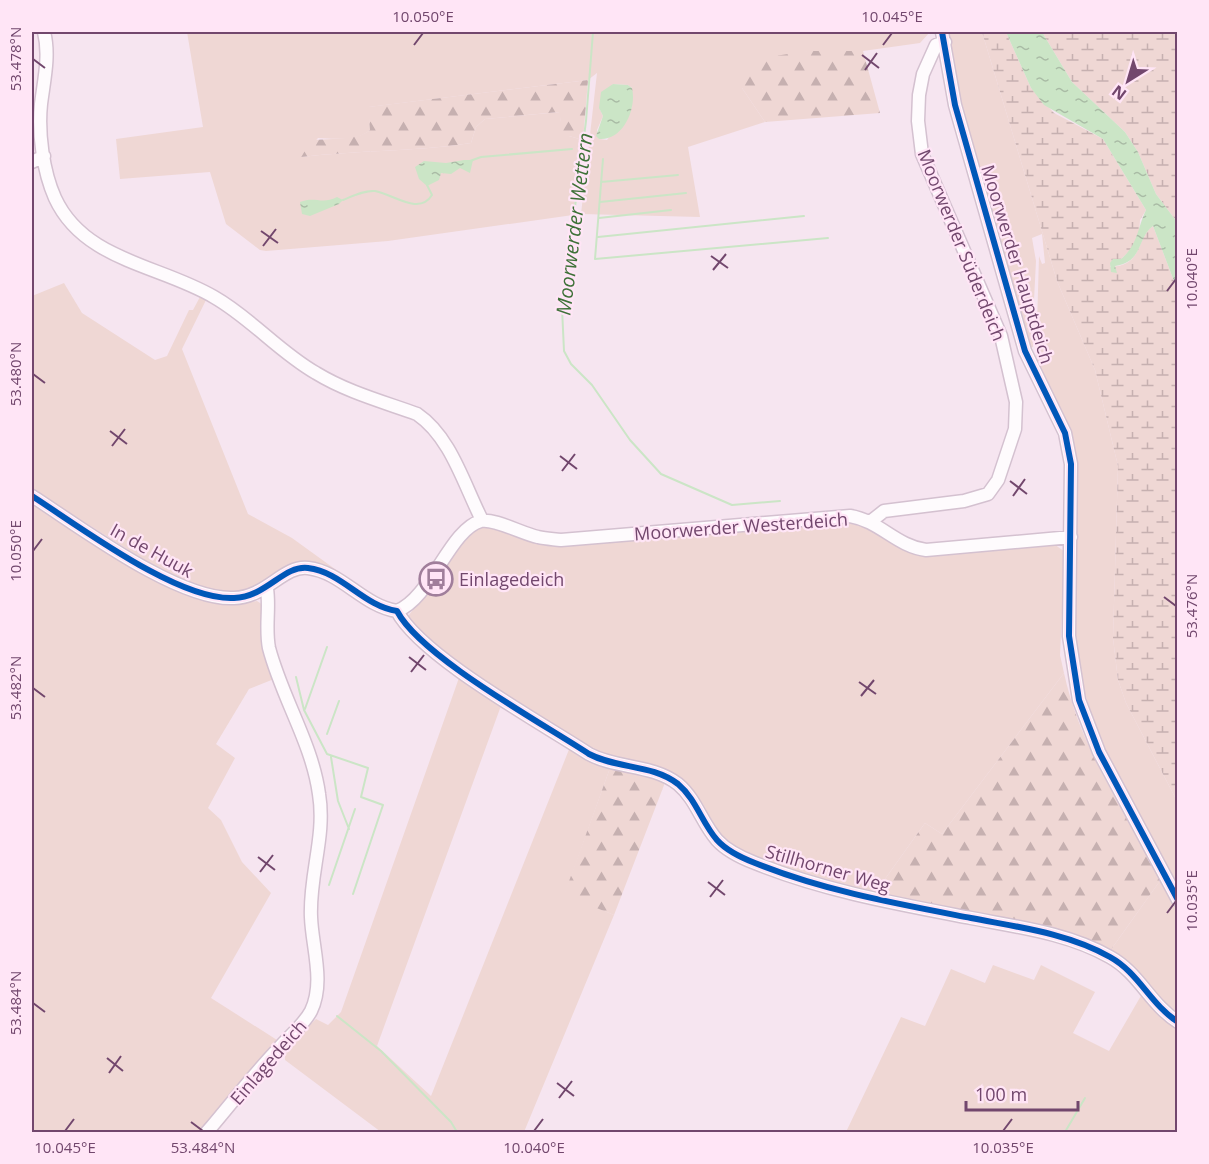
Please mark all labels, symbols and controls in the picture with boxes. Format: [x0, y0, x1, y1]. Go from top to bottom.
text: 10.050°E [392, 6, 454, 26]
text: 10.045°E [861, 6, 923, 26]
text: 53.478°N [5, 27, 25, 91]
north arrow [1098, 51, 1158, 111]
text: N [1107, 80, 1131, 106]
water label: Moorwerder Wettern [549, 131, 599, 317]
street label: Moorwerder Süderdeich [913, 146, 1011, 344]
street label: Moorwerder Hauptdeich [976, 162, 1060, 366]
text: 10.040°E [1181, 248, 1201, 310]
text: 53.480°N [5, 342, 25, 406]
street label: Moorwerder Westerdeich [633, 507, 849, 545]
street label: In de Huuk [106, 517, 198, 583]
text: 10.050°E [5, 520, 25, 582]
bus stop icon: Einlagedeich [418, 561, 454, 597]
place label: Einlagedeich [459, 567, 564, 591]
text: 53.476°N [1181, 574, 1201, 638]
text: 53.482°N [5, 656, 25, 720]
street label: Stillhorner Weg [763, 839, 893, 897]
text: 10.035°E [1181, 870, 1201, 932]
text: 53.484°N [5, 971, 25, 1035]
street label: Einlagedeich [224, 1014, 312, 1110]
scale bar [966, 1074, 1078, 1112]
text: 100 m [975, 1082, 1027, 1106]
text: 10.045°E [34, 1137, 96, 1157]
text: 53.484°N [171, 1137, 235, 1157]
text: 10.040°E [503, 1137, 565, 1157]
text: 10.035°E [972, 1137, 1034, 1157]

